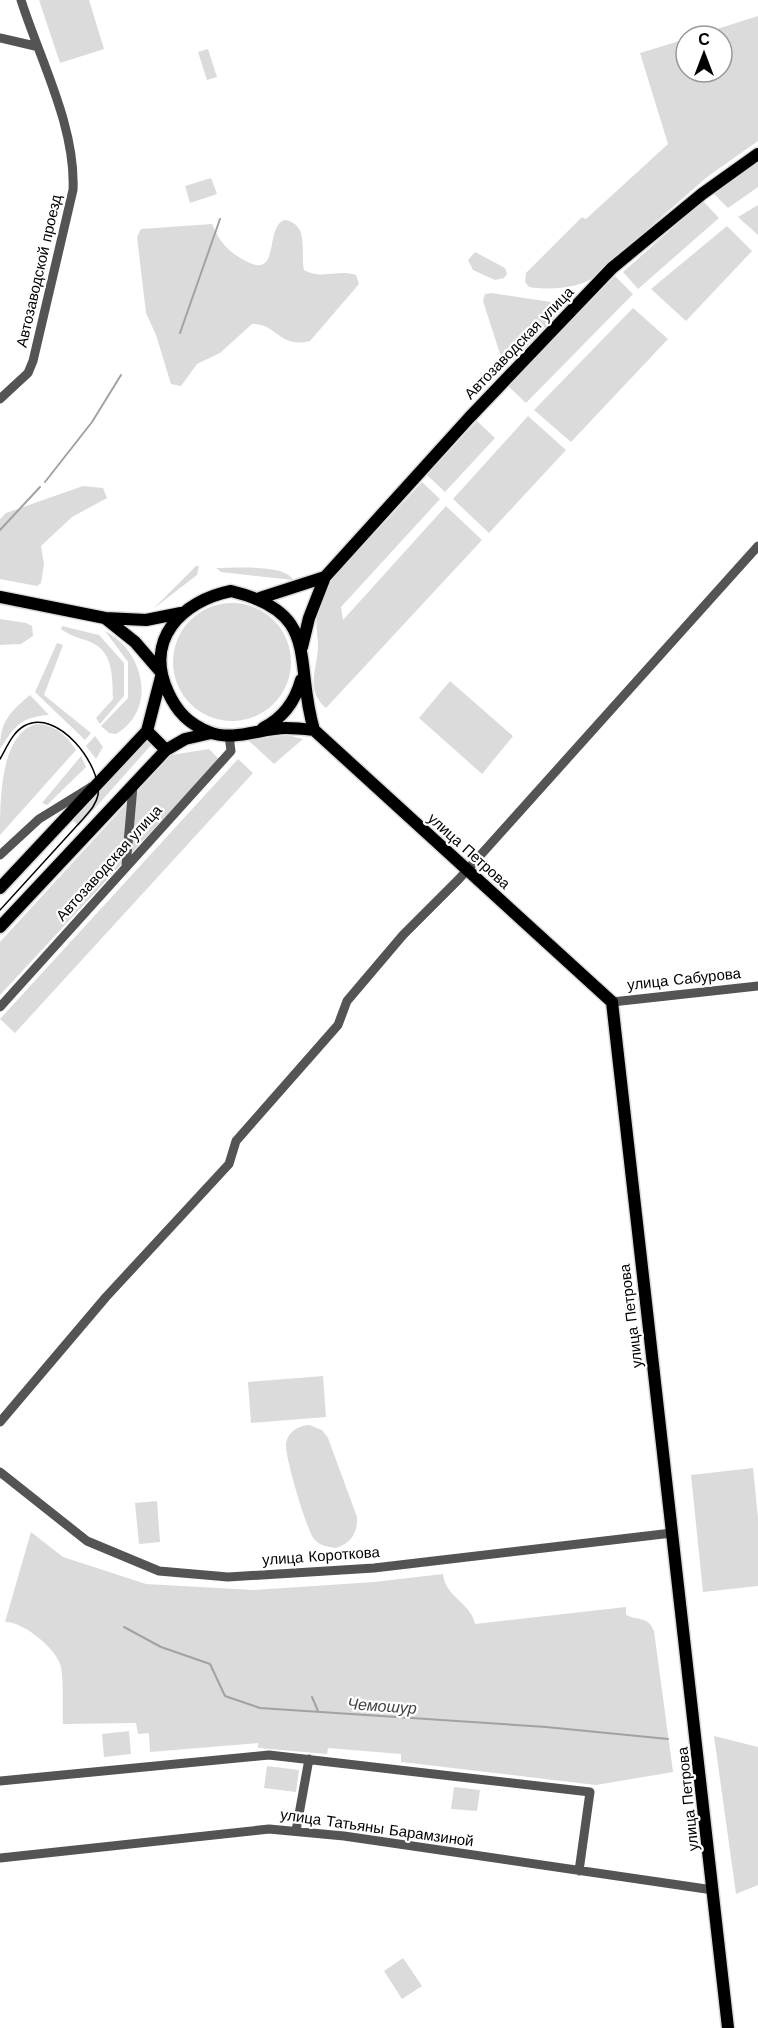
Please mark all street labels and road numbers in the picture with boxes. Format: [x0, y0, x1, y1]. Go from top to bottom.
street label: Автозаводской проезд [13, 192, 65, 349]
street label: Автозаводская улица [461, 283, 578, 403]
street label: Автозаводская улица [52, 801, 166, 925]
street label: улица Петрова [424, 809, 514, 893]
street label: улица Сабурова [626, 964, 742, 994]
street label: улица Петрова [616, 1262, 646, 1369]
street label: улица Короткова [262, 1543, 381, 1569]
street label: улица Петрова [674, 1745, 702, 1852]
street label: улица Татьяны Барамзиной [279, 1806, 475, 1850]

